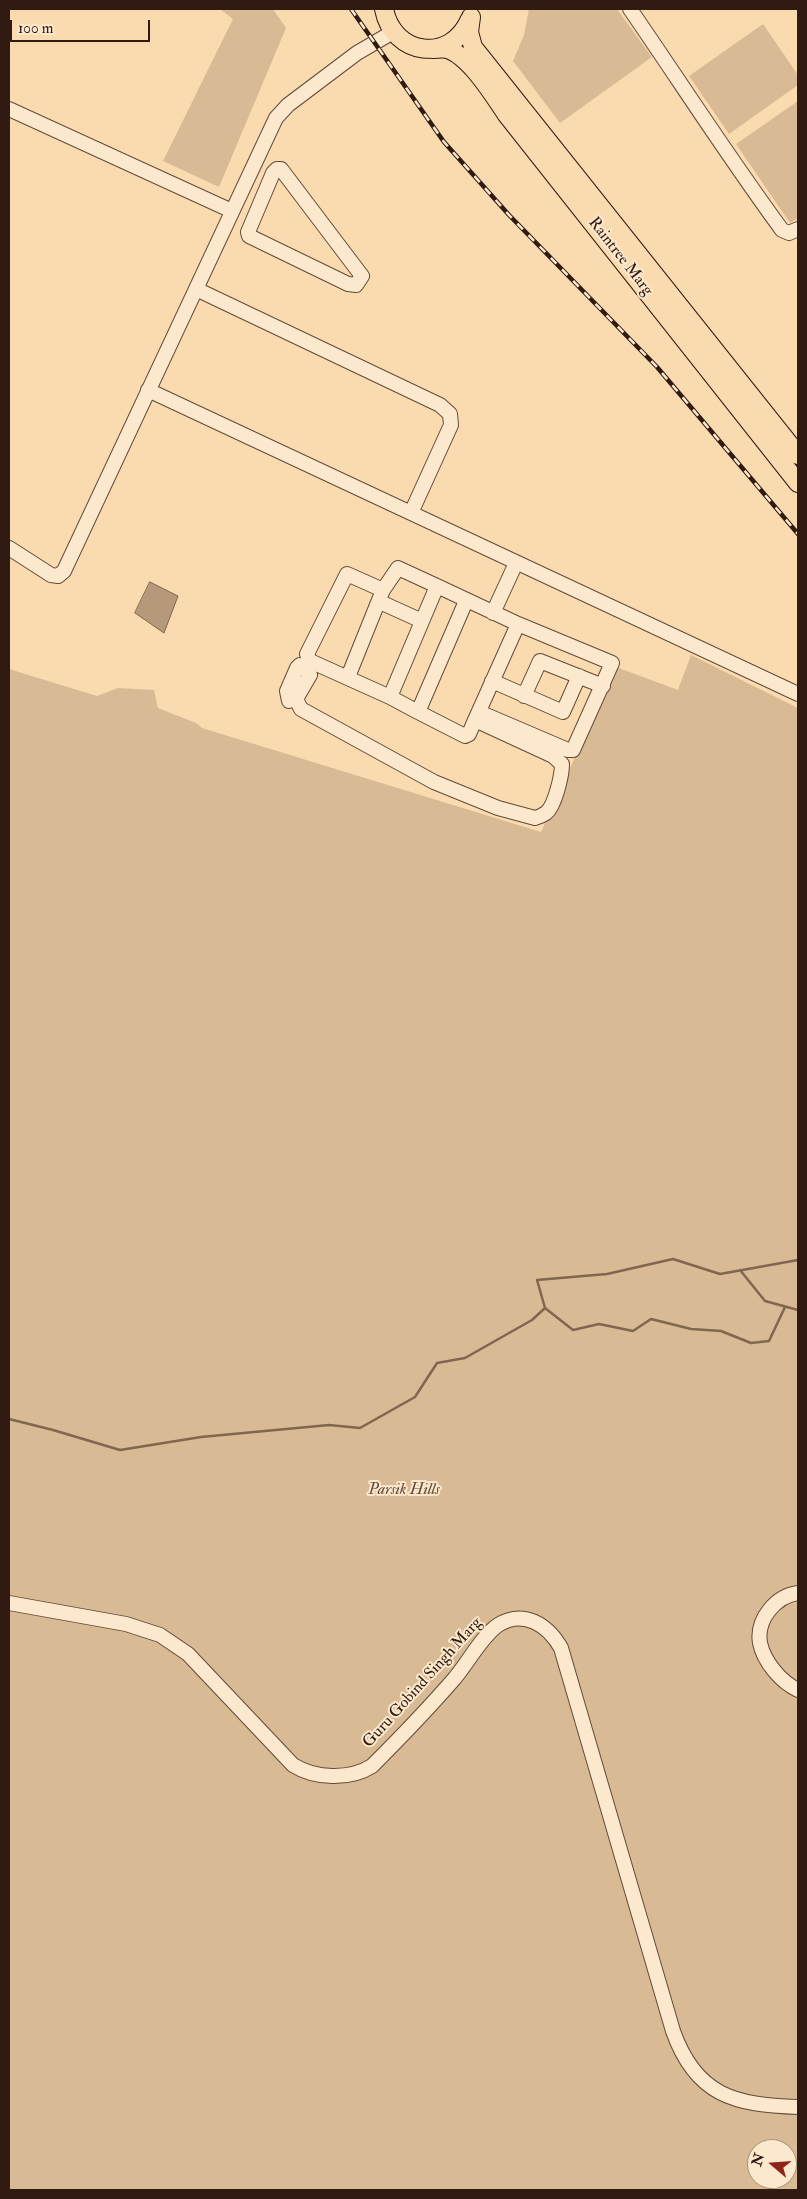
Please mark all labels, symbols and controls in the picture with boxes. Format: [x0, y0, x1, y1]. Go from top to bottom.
scale bar [12, 10, 152, 42]
text: 100 m [18, 19, 53, 38]
street label: Raintree Marg [583, 214, 657, 300]
park label: Parsik Hills [368, 1481, 440, 1501]
street label: Guru Gobind Singh Marg [359, 1614, 487, 1752]
north arrow [747, 2139, 797, 2189]
text: N [748, 2151, 768, 2168]

